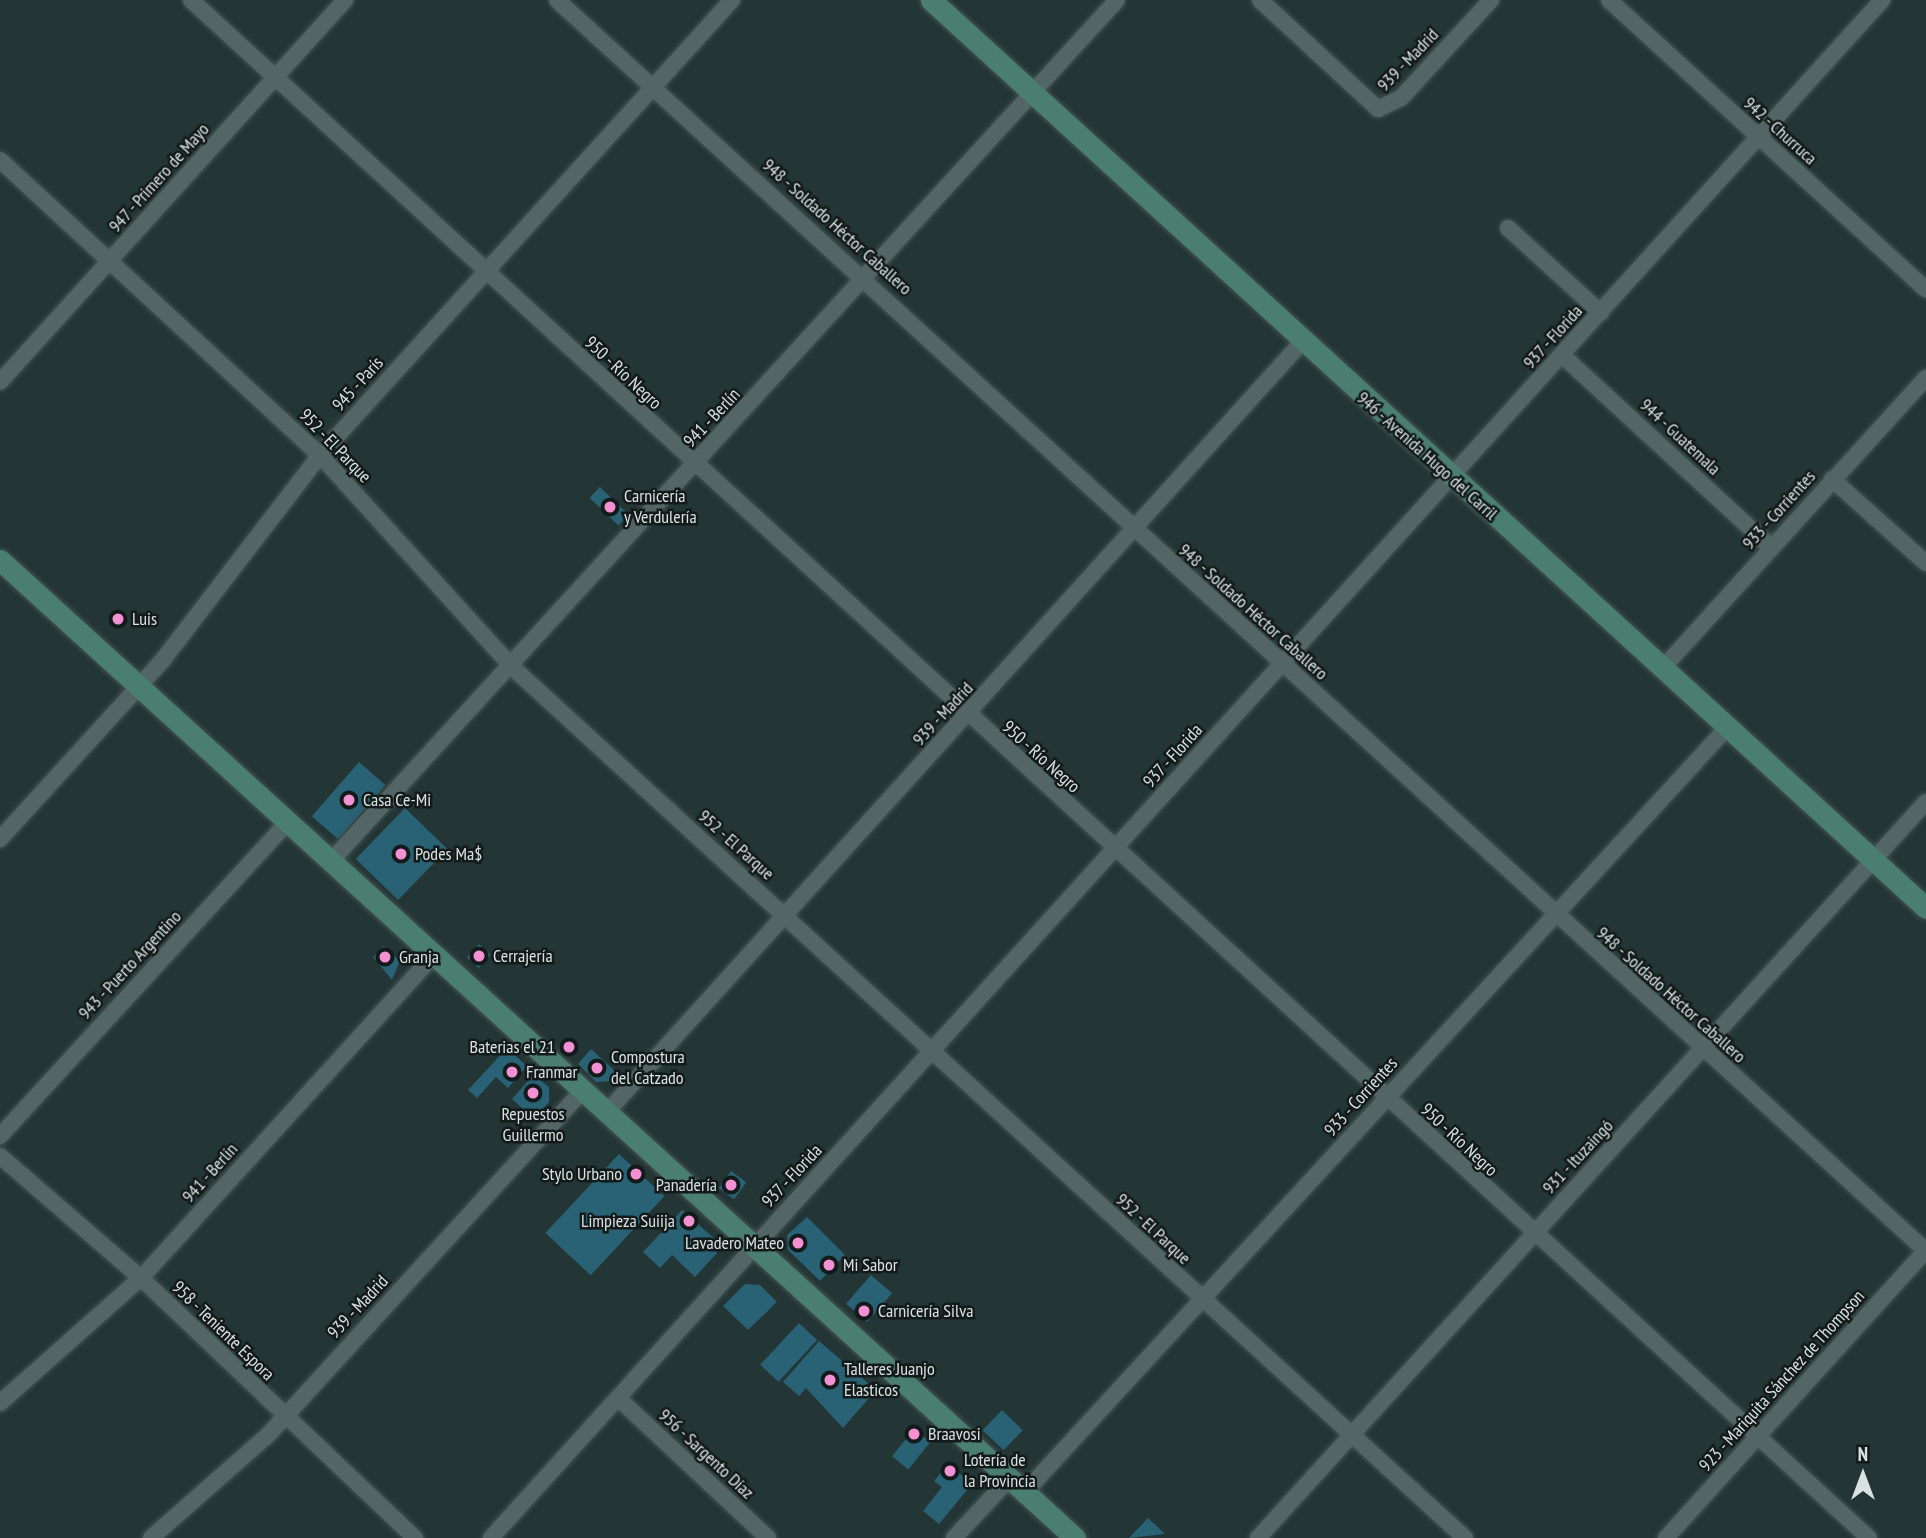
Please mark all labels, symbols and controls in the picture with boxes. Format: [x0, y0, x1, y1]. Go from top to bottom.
street label: 939 - Madrid [1372, 24, 1444, 96]
street label: 942 - Churruca [1738, 92, 1822, 170]
street label: 947 - Primero de Mayo [104, 118, 214, 238]
street label: 948 - Soldado Héctor Caballero [757, 154, 917, 300]
street label: 937 - Florida [1518, 300, 1588, 374]
street label: 950 - Río Negro [580, 331, 666, 415]
street label: 945 - París [328, 352, 388, 416]
street label: 941 - Berlín [679, 384, 745, 452]
street label: 946 - Avenida Hugo del Carril [1352, 387, 1502, 525]
street label: 944 - Guatemala [1635, 394, 1725, 480]
street label: 952 - El Parque [294, 404, 376, 488]
street label: 933 - Corrientes [1737, 466, 1821, 554]
place label: Carnicería y Verdulería [624, 486, 698, 528]
marker: Carnicería y Verdulería [602, 499, 618, 515]
street label: 948 - Soldado Héctor Caballero [1173, 539, 1333, 685]
place label: Luis [132, 608, 157, 630]
marker: Luis [110, 611, 126, 627]
street label: 939 - Madrid [908, 677, 978, 751]
street label: 950 - Río Negro [997, 716, 1085, 798]
street label: 937 - Florida [1138, 719, 1208, 793]
place label: Casa Ce-Mi [363, 789, 431, 811]
marker: Casa Ce-Mi [341, 792, 357, 808]
street label: 952 - El Parque [693, 805, 779, 885]
place label: Podes Ma$ [415, 843, 482, 865]
marker: Podes Ma$ [393, 846, 409, 862]
street label: 943 - Puerto Argentino [73, 905, 187, 1025]
street label: 948 - Soldado Héctor Caballero [1591, 922, 1751, 1068]
place label: Cerrajería [493, 945, 553, 967]
place label: Granja [399, 946, 439, 968]
marker: Cerrajería [471, 948, 487, 964]
marker: Granja [377, 949, 393, 965]
place label: Baterias el 21 [470, 1036, 555, 1058]
marker: Baterias el 21 [561, 1039, 577, 1055]
place label: Compostura del Catzado [611, 1047, 685, 1090]
street label: 933 - Corrientes [1319, 1053, 1403, 1141]
marker: Compostura del Catzado [589, 1060, 605, 1076]
place label: Franmar [526, 1061, 577, 1083]
marker: Franmar [504, 1064, 520, 1080]
marker: Repuestos Guillermo [525, 1085, 541, 1101]
street label: 950 - Río Negro [1416, 1098, 1502, 1182]
place label: Repuestos Guillermo [501, 1104, 565, 1146]
street label: 931 - Ituzaingó [1538, 1115, 1618, 1199]
street label: 941 - Berlín [177, 1138, 243, 1208]
street label: 937 - Florida [757, 1139, 827, 1213]
place label: Stylo Urbano [542, 1163, 622, 1185]
marker: Stylo Urbano [628, 1166, 644, 1182]
place label: Panadería [656, 1174, 717, 1196]
marker: Panadería [723, 1177, 739, 1193]
street label: 952 - El Parque [1111, 1188, 1195, 1270]
place label: Limpieza Suiija [581, 1210, 675, 1232]
marker: Limpieza Suiija [681, 1213, 697, 1229]
place label: Lavadero Mateo [685, 1232, 784, 1254]
marker: Lavadero Mateo [790, 1235, 806, 1251]
place label: Mi Sabor [843, 1254, 898, 1276]
marker: Mi Sabor [821, 1257, 837, 1273]
street label: 939 - Madrid [323, 1270, 393, 1344]
street label: 958 - Teniente Espora [167, 1276, 279, 1386]
street label: 923 - Mariquita Sánchez de Thompson [1694, 1285, 1870, 1477]
place label: Carnicería Silva [878, 1300, 973, 1322]
marker: Carnicería Silva [856, 1303, 872, 1319]
place label: Talleres Juanjo Elasticos [844, 1359, 935, 1402]
marker: Talleres Juanjo Elasticos [822, 1372, 838, 1388]
street label: 956 - Sargento Díaz [653, 1404, 759, 1504]
place label: Braavosi [928, 1423, 981, 1445]
marker: Braavosi [906, 1426, 922, 1442]
north arrow [1828, 1440, 1898, 1510]
text: N [1858, 1442, 1868, 1466]
place label: Lotería de la Provincía [964, 1450, 1036, 1492]
marker: Lotería de la Provincía [942, 1463, 958, 1479]

